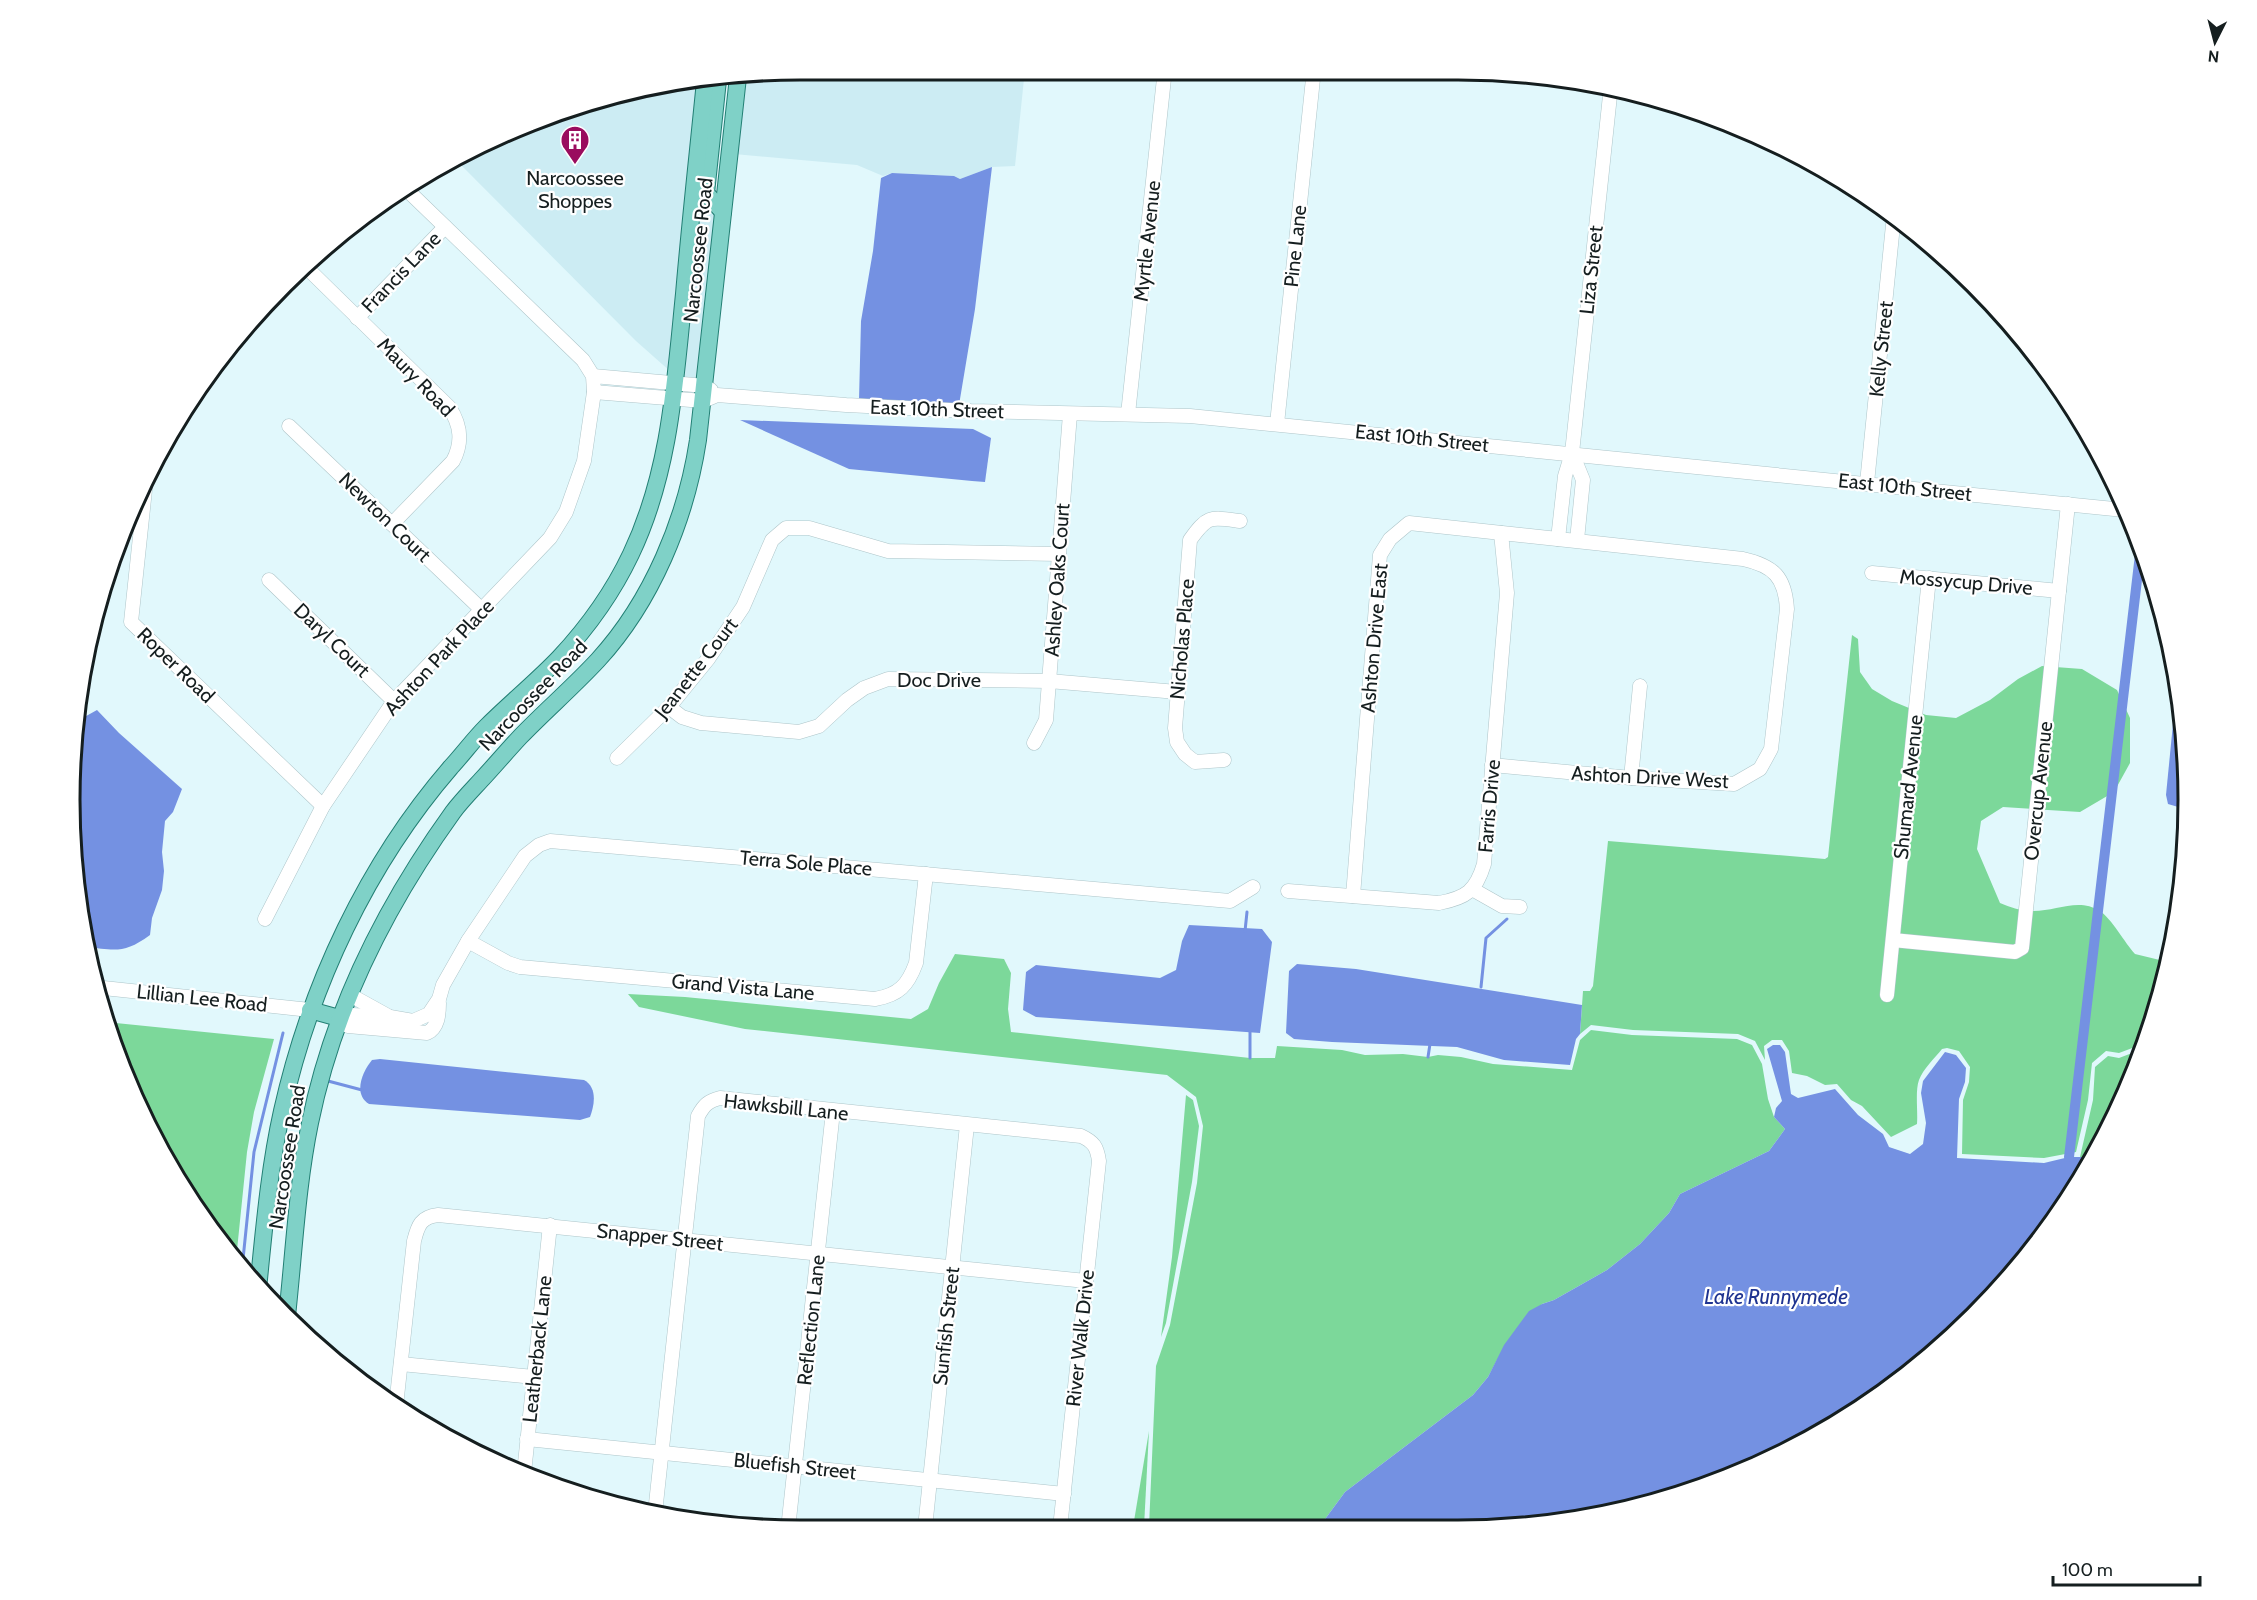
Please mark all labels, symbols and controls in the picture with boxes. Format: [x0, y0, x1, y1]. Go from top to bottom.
north arrow [2185, 12, 2245, 72]
text: N [2207, 46, 2220, 66]
building icon: Narcoossee Shoppes [559, 124, 591, 166]
place label: Narcoossee Shoppes [526, 166, 624, 213]
street label: Narcoossee Road [678, 176, 718, 324]
street label: Myrtle Avenue [1129, 179, 1165, 303]
street label: Pine Lane [1279, 204, 1311, 288]
street label: Liza Street [1574, 224, 1608, 316]
street label: Francis Lane [356, 226, 446, 318]
street label: Kelly Street [1864, 300, 1898, 398]
street label: Maury Road [372, 333, 460, 421]
street label: East 10th Street [870, 395, 1005, 423]
street label: East 10th Street [1354, 419, 1490, 457]
street label: Newton Court [334, 467, 436, 567]
street label: East 10th Street [1837, 468, 1973, 506]
street label: Ashley Oaks Court [1040, 502, 1074, 658]
street label: Ashton Drive East [1356, 562, 1392, 714]
street label: Mossycup Drive [1898, 564, 2034, 600]
street label: Nicholas Place [1165, 578, 1199, 700]
street label: Ashton Park Place [379, 594, 499, 720]
street label: Daryl Court [289, 598, 375, 682]
street label: Jeanette Court [649, 613, 743, 724]
street label: Roper Road [132, 622, 220, 708]
street label: Narcoossee Road [474, 634, 592, 756]
street label: Doc Drive [897, 668, 981, 692]
street label: Shumard Avenue [1888, 714, 1928, 860]
street label: Overcup Avenue [2019, 720, 2057, 862]
street label: Farris Drive [1473, 758, 1505, 854]
street label: Ashton Drive West [1571, 761, 1729, 793]
street label: Terra Sole Place [739, 845, 873, 881]
street label: Grand Vista Lane [671, 969, 815, 1005]
street label: Lillian Lee Road [135, 979, 269, 1017]
street label: Narcoossee Road [264, 1083, 310, 1231]
street label: Hawksbill Lane [722, 1089, 850, 1125]
street label: Snapper Street [596, 1218, 725, 1256]
street label: Reflection Lane [792, 1254, 830, 1386]
street label: Sunfish Street [928, 1265, 964, 1386]
street label: River Walk Drive [1061, 1268, 1099, 1408]
street label: Leatherback Lane [517, 1274, 557, 1424]
water label: Lake Runnymede [1704, 1284, 1848, 1309]
street label: Bluefish Street [733, 1448, 858, 1484]
scale bar [2053, 1549, 2200, 1587]
text: 100 m [2062, 1559, 2113, 1581]

